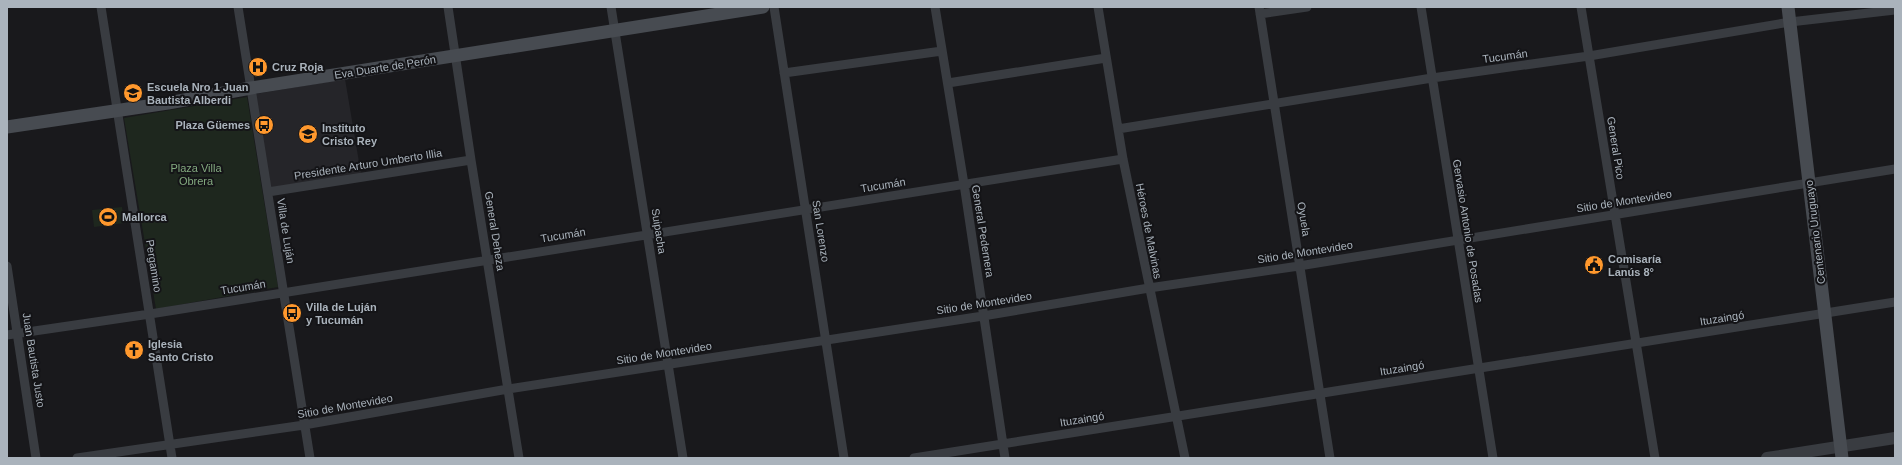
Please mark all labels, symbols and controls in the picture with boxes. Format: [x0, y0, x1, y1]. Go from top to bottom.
street label: Tucumán [1482, 47, 1528, 65]
street label: Eva Duarte de Perón [333, 53, 437, 81]
hospital icon: Cruz Roja [247, 56, 269, 78]
place label: Cruz Roja [272, 61, 324, 73]
place label: Escuela Nro 1 Juan Bautista Alberdi [147, 81, 249, 106]
school or university icon: Escuela Nro 1 Juan Bautista Alberdi [122, 82, 144, 104]
bus stop icon: Plaza Güemes [253, 114, 275, 136]
street label: General Pico [1605, 116, 1627, 180]
place label: Plaza Güemes [175, 119, 250, 131]
place label: Instituto Cristo Rey [322, 122, 378, 147]
school or university icon: Instituto Cristo Rey [297, 123, 319, 145]
street label: Presidente Arturo Umberto Illia [293, 146, 444, 182]
street label: Gervasio Antonio de Posadas [1451, 158, 1485, 304]
park label: Plaza Villa Obrera [170, 162, 222, 187]
street label: Tucumán [860, 176, 906, 194]
street label: Centenario Uruguayo [1803, 179, 1827, 285]
street label: Héroes de Malvinas [1134, 182, 1164, 280]
street label: General Pedernera [970, 184, 996, 279]
street label: Sitio de Montevideo [1575, 188, 1673, 214]
street label: General Deheza [483, 190, 507, 272]
street label: Villa de Luján [275, 198, 297, 264]
street label: San Lorenzo [810, 199, 832, 263]
street label: Oyuela [1295, 201, 1313, 238]
sports icon: Mallorca [97, 206, 119, 228]
street label: Suipacha [649, 207, 669, 255]
place label: Mallorca [122, 211, 168, 223]
street label: Tucumán [540, 226, 586, 244]
street label: Pergamino [144, 239, 164, 293]
street label: Sitio de Montevideo [1256, 239, 1354, 265]
place label: Comisaría Lanús 8° [1608, 253, 1662, 278]
public building icon: Comisaría Lanús 8° [1583, 254, 1605, 276]
street label: Tucumán [220, 278, 266, 296]
street label: Sitio de Montevideo [935, 290, 1033, 316]
place label: Villa de Luján y Tucumán [306, 301, 377, 326]
bus stop icon: Villa de Luján y Tucumán [281, 302, 303, 324]
street label: Ituzaingó [1699, 309, 1745, 327]
street label: Juan Bautista Justo [21, 312, 47, 408]
place label: Iglesia Santo Cristo [148, 338, 214, 363]
church icon: Iglesia Santo Cristo [123, 339, 145, 361]
street label: Sitio de Montevideo [615, 340, 713, 366]
street label: Ituzaingó [1379, 359, 1425, 377]
street label: Sitio de Montevideo [296, 392, 394, 420]
street label: Ituzaingó [1059, 410, 1105, 428]

